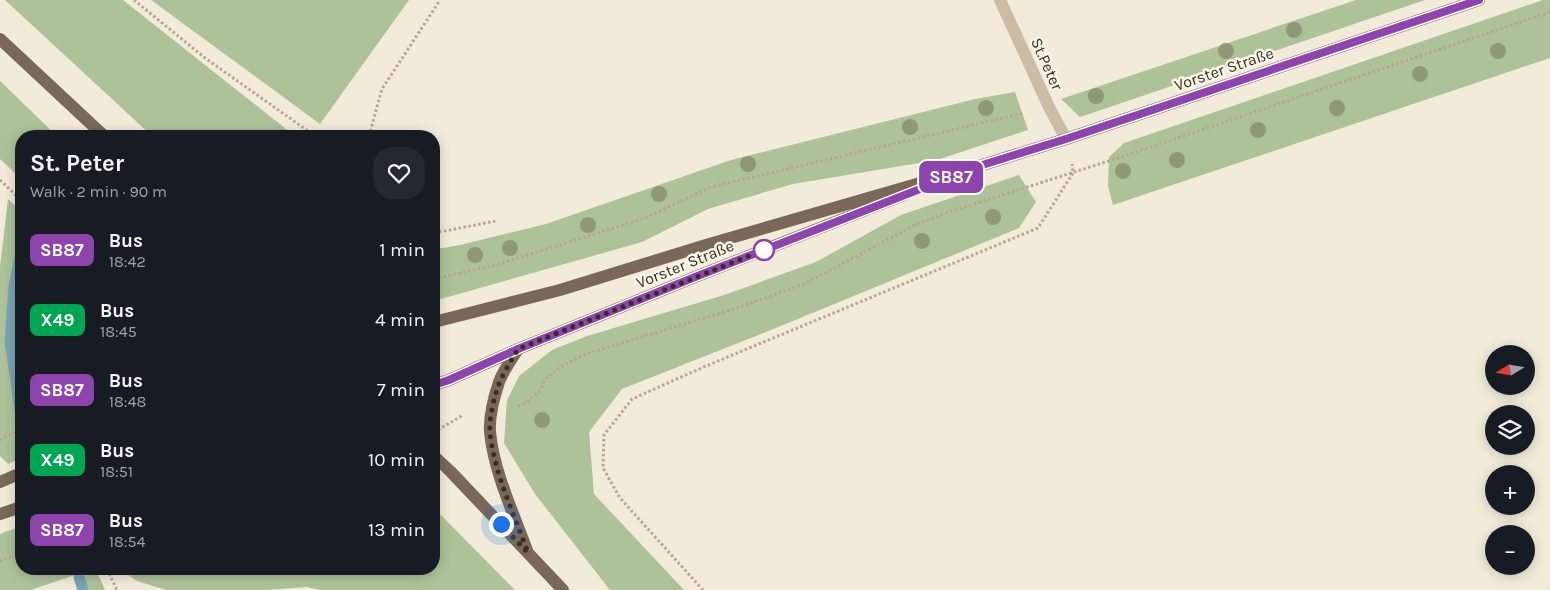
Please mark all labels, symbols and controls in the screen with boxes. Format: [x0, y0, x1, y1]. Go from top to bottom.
street label: St.Peter [1027, 35, 1067, 93]
street label: Vorster Straße [1172, 43, 1276, 95]
button: heart [373, 147, 425, 199]
text: St. Peter [30, 149, 124, 177]
line badge: SB87 [916, 161, 986, 193]
text: SB87 [929, 166, 973, 188]
text: Walk · 2 min · 90 m [30, 182, 167, 201]
text: Bus [109, 230, 143, 252]
street label: Vorster Straße [633, 236, 737, 292]
text: SB87 [40, 239, 84, 261]
text: 1 min [379, 239, 425, 261]
unlabelled marker [753, 239, 775, 261]
text: 18:42 [109, 252, 146, 271]
text: Bus [100, 300, 134, 322]
text: X49 [41, 309, 75, 331]
text: 4 min [375, 309, 425, 331]
text: 18:45 [100, 322, 137, 341]
north arrow [1485, 345, 1535, 395]
map controls [1485, 345, 1535, 575]
text: Bus [109, 370, 143, 392]
text: SB87 [40, 379, 84, 401]
text: 7 min [377, 379, 425, 401]
text: 18:48 [109, 392, 146, 411]
button: layers [1485, 405, 1535, 455]
text: Bus [100, 440, 134, 462]
text: X49 [41, 449, 75, 471]
text: 10 min [368, 449, 425, 471]
text: 18:51 [100, 462, 133, 481]
button: + [1485, 465, 1535, 515]
text: Bus [109, 510, 143, 532]
your location [489, 512, 514, 537]
text: SB87 [40, 519, 84, 541]
text: 13 min [368, 519, 425, 541]
button: − [1485, 525, 1535, 575]
text: 18:54 [109, 532, 146, 551]

